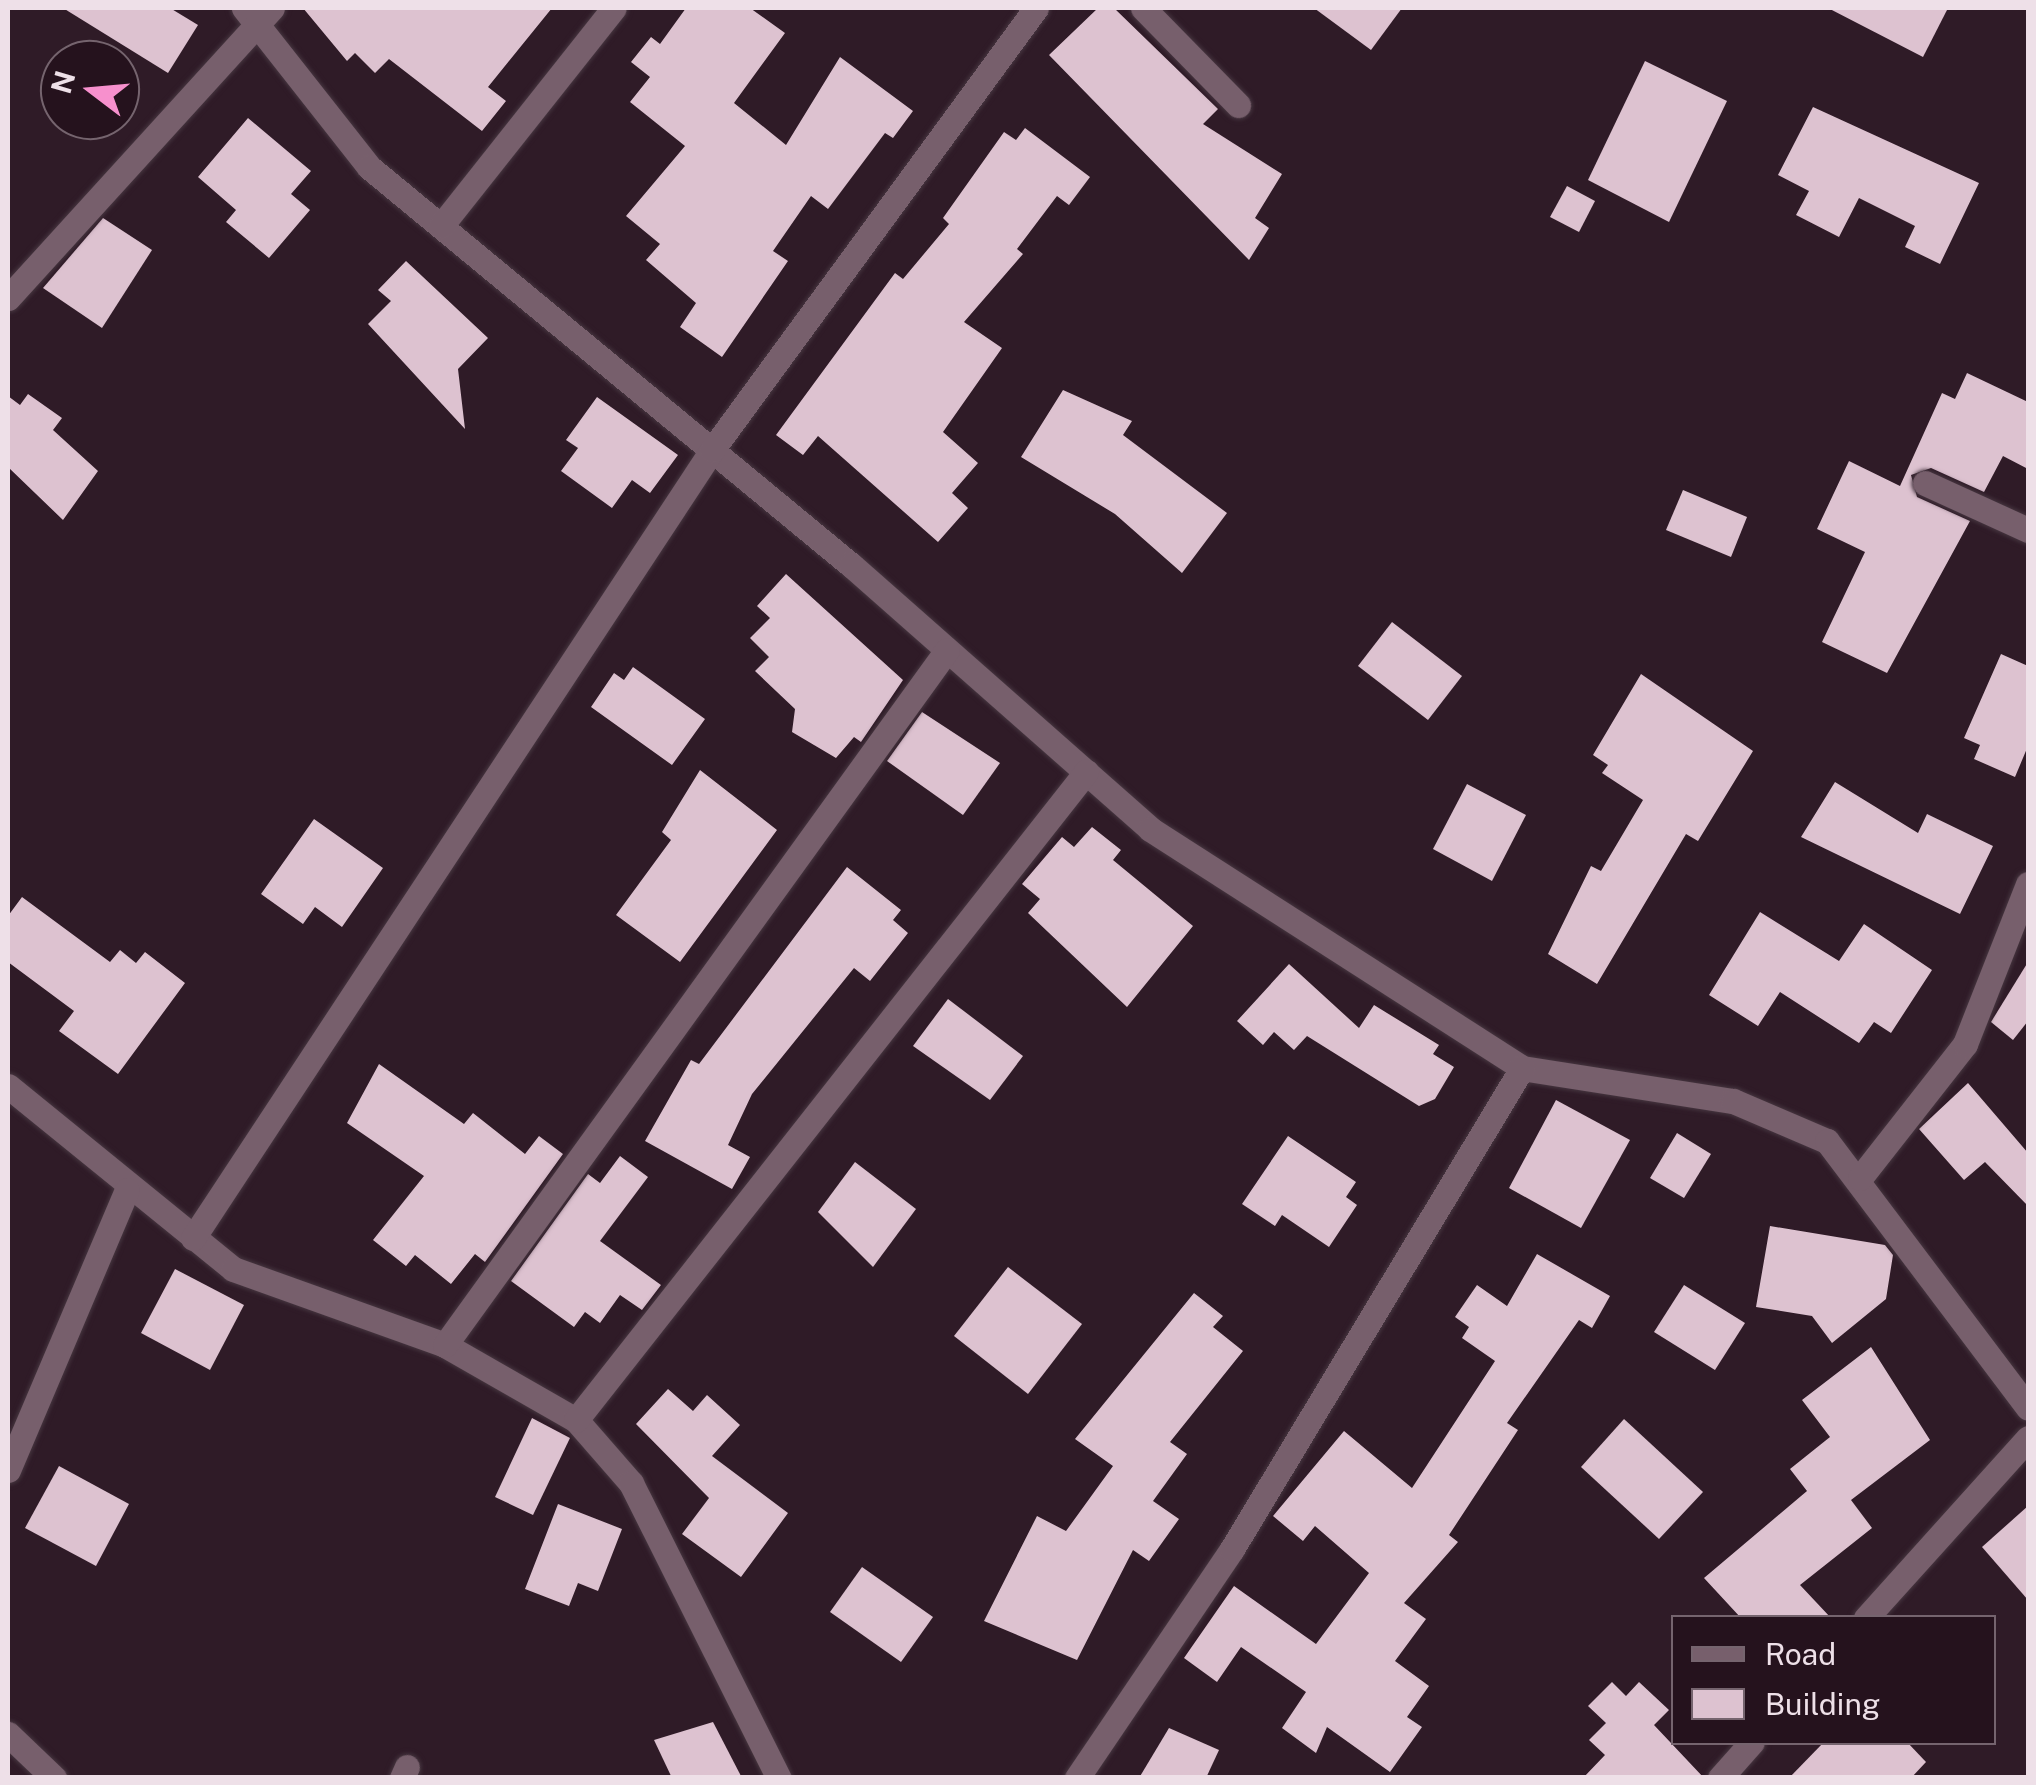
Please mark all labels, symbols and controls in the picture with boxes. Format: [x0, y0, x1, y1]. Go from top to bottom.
north arrow [40, 40, 140, 140]
text: N [44, 67, 81, 97]
legend [1671, 1615, 1996, 1745]
text: Road [1765, 1636, 1836, 1672]
text: Building [1765, 1686, 1880, 1722]

